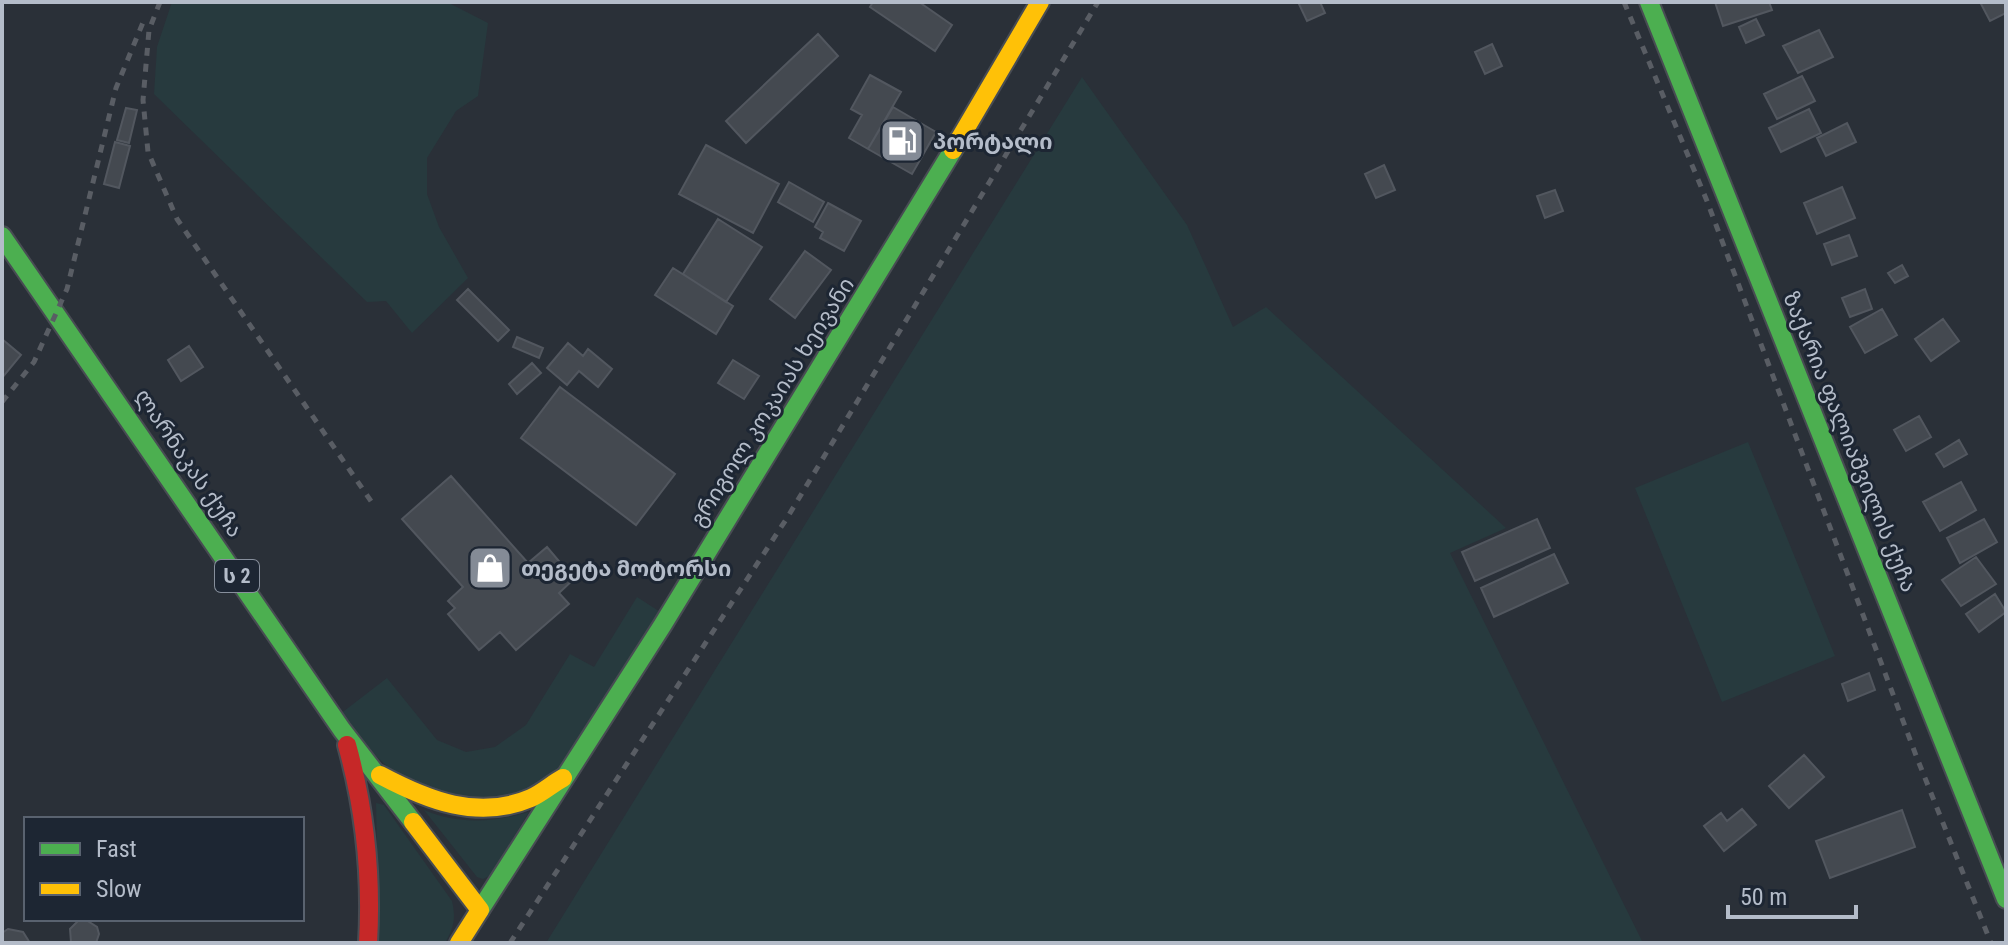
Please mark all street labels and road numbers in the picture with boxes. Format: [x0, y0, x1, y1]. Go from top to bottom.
street label: გრიგოლ კოკაიას ხეივანი [685, 273, 860, 532]
street label: ზაქარია ფალიაშვილის ქუჩა [1777, 288, 1922, 596]
street label: ლარნაკას ქუჩა [129, 384, 248, 542]
road number: ს 2 [215, 560, 259, 592]

